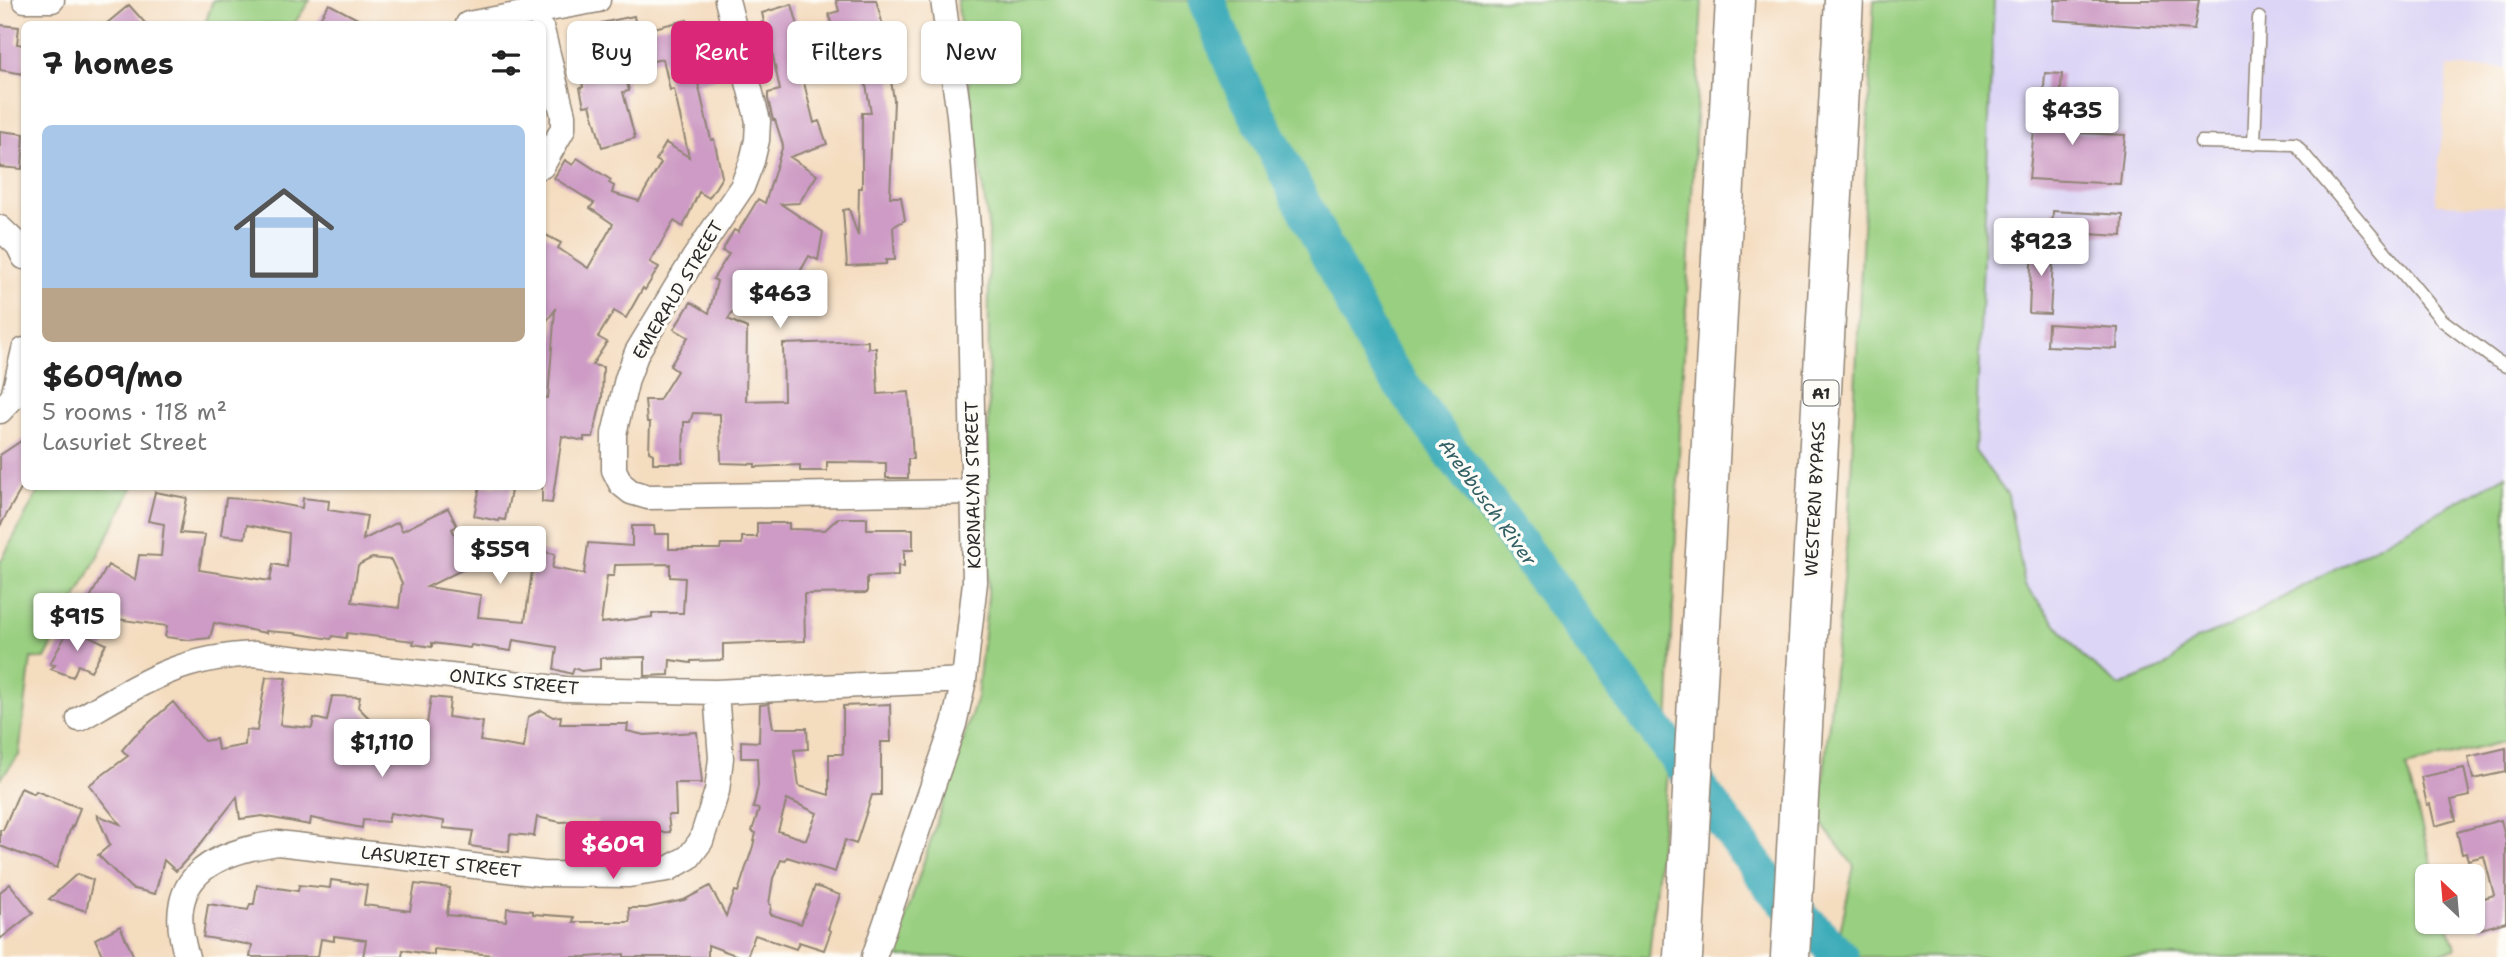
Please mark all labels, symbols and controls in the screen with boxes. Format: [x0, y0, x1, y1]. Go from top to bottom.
chip: Buy [567, 21, 657, 84]
chip: Rent [671, 21, 773, 84]
chip: Filters [787, 21, 907, 84]
chip: New [921, 21, 1021, 84]
text: 7 homes [42, 43, 174, 84]
icon: filters [487, 44, 525, 82]
pin: $435 [2031, 88, 2113, 147]
text: $435 [2042, 95, 2102, 125]
icon: home [221, 170, 347, 296]
street label: EMERALD STREET [627, 216, 729, 364]
pin: $923 [2000, 218, 2082, 278]
text: $923 [2010, 226, 2072, 256]
pin: $463 [739, 270, 821, 330]
text: $463 [748, 278, 812, 308]
text: $609/mo [42, 356, 183, 397]
road number: A1 [1804, 380, 1839, 406]
text: 5 rooms · 118 m² [42, 397, 227, 427]
street label: KORNALYN STREET [960, 401, 986, 569]
street label: WESTERN BYPASS [1799, 421, 1831, 577]
text: Lasuriet Street [42, 427, 207, 457]
water label: Arebbusch River [1433, 434, 1543, 572]
pin: $559 [459, 526, 541, 586]
text: $559 [470, 534, 530, 564]
pin: $915 [36, 594, 118, 653]
text: $915 [49, 601, 105, 631]
street label: ONIKS STREET [448, 663, 580, 701]
pin: $1,110 [325, 720, 439, 779]
text: $1,110 [350, 727, 414, 757]
pin: $609 [572, 822, 654, 881]
text: $609 [581, 829, 645, 859]
street label: LASURIET STREET [359, 840, 523, 884]
north arrow [2415, 864, 2485, 934]
map controls [2415, 864, 2485, 934]

